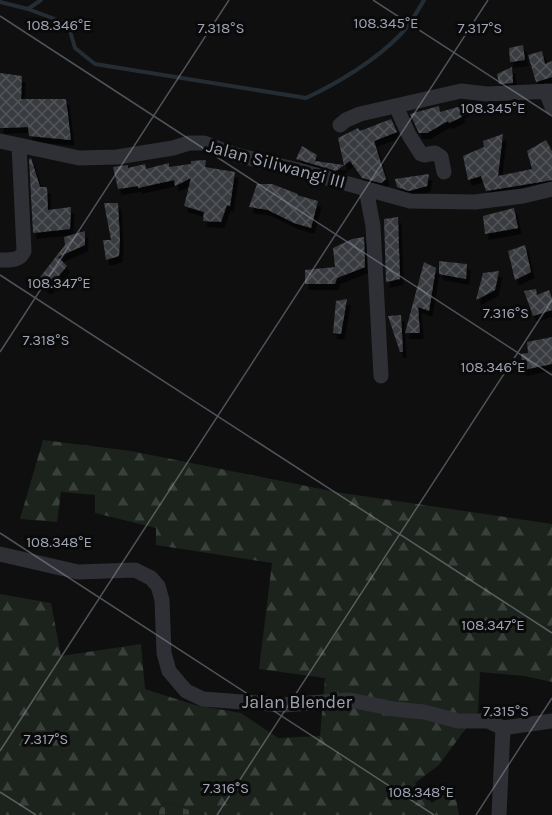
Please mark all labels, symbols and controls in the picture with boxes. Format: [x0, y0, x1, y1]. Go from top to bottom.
text: 108.345°E [354, 14, 419, 32]
text: 108.346°E [26, 16, 92, 34]
text: 7.318°S [198, 19, 244, 37]
text: 7.317°S [458, 19, 502, 37]
text: 108.345°E [461, 99, 526, 117]
street label: Jalan Siliwangi III [204, 135, 348, 193]
text: 108.347°E [27, 274, 91, 292]
text: 7.316°S [483, 304, 529, 322]
text: 7.318°S [23, 331, 69, 349]
text: 108.346°E [460, 358, 526, 376]
text: 108.348°E [26, 533, 92, 551]
text: 108.347°E [461, 616, 525, 634]
street label: Jalan Blender [242, 691, 352, 713]
text: 7.315°S [483, 702, 529, 720]
text: 7.317°S [24, 730, 68, 748]
text: 7.316°S [203, 779, 249, 797]
text: 108.348°E [388, 783, 454, 801]

